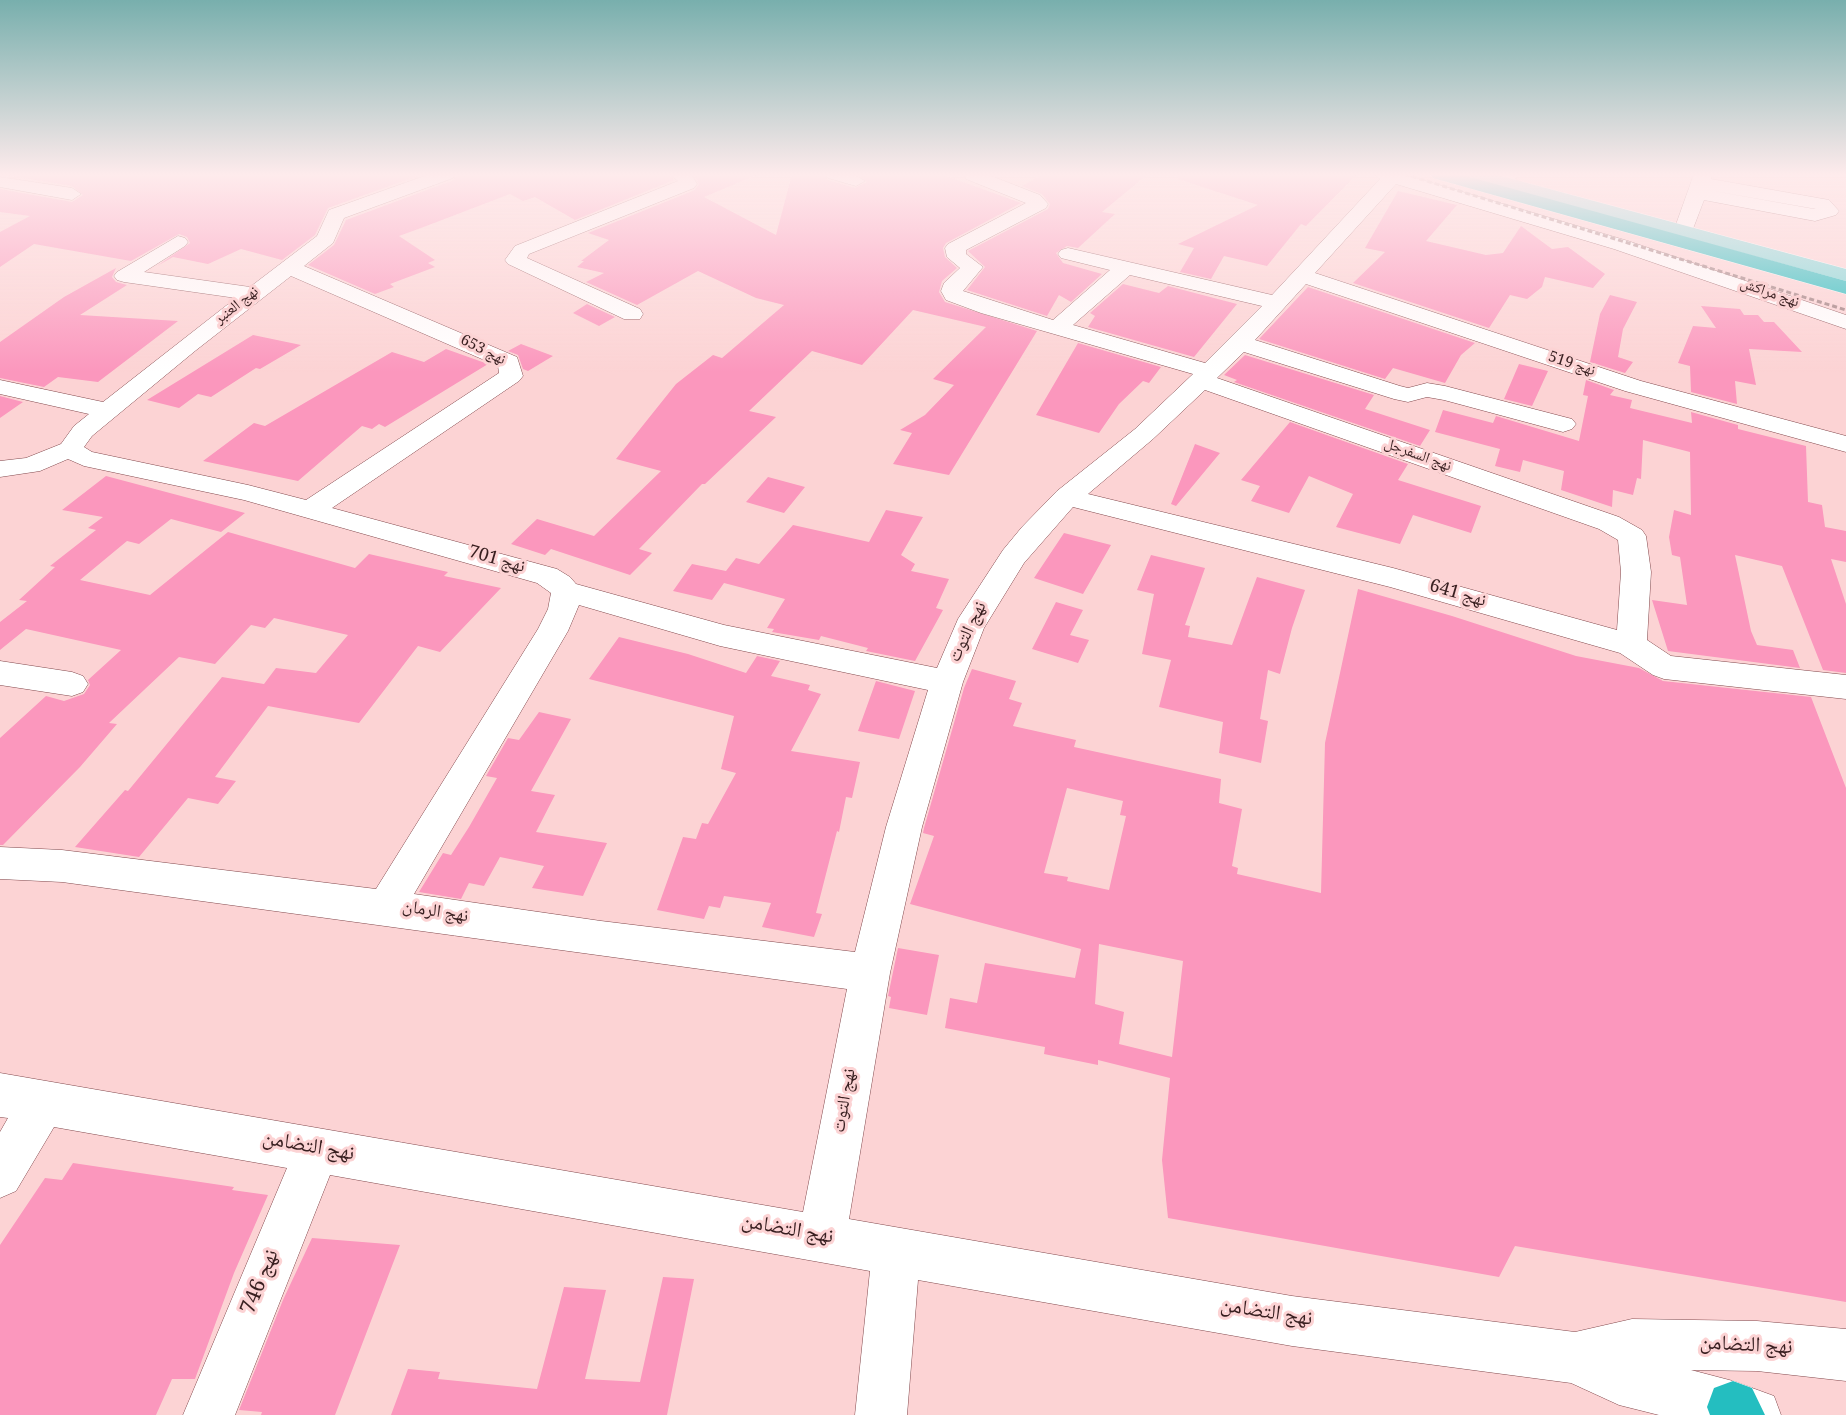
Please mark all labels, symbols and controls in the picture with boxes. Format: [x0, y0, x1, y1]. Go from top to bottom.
street label: نهج مراكش [1737, 277, 1801, 313]
street label: نهج العنبر [212, 284, 264, 330]
street label: نهج 653 [456, 333, 508, 371]
street label: نهج 519 [1545, 350, 1597, 382]
street label: نهج السفرجل [1381, 437, 1453, 477]
street label: نهج 701 [465, 544, 527, 580]
street label: نهج 641 [1426, 578, 1488, 614]
street label: نهج التوت [946, 599, 994, 667]
street label: نهج الرمان [400, 898, 470, 930]
street label: نهج التوت [831, 1067, 863, 1135]
street label: نهج التضامن [260, 1129, 356, 1169]
street label: نهج التضامن [739, 1212, 835, 1252]
street label: نهج 746 [239, 1247, 287, 1319]
street label: نهج التضامن [1218, 1295, 1314, 1335]
street label: نهج التضامن [1699, 1333, 1793, 1363]

